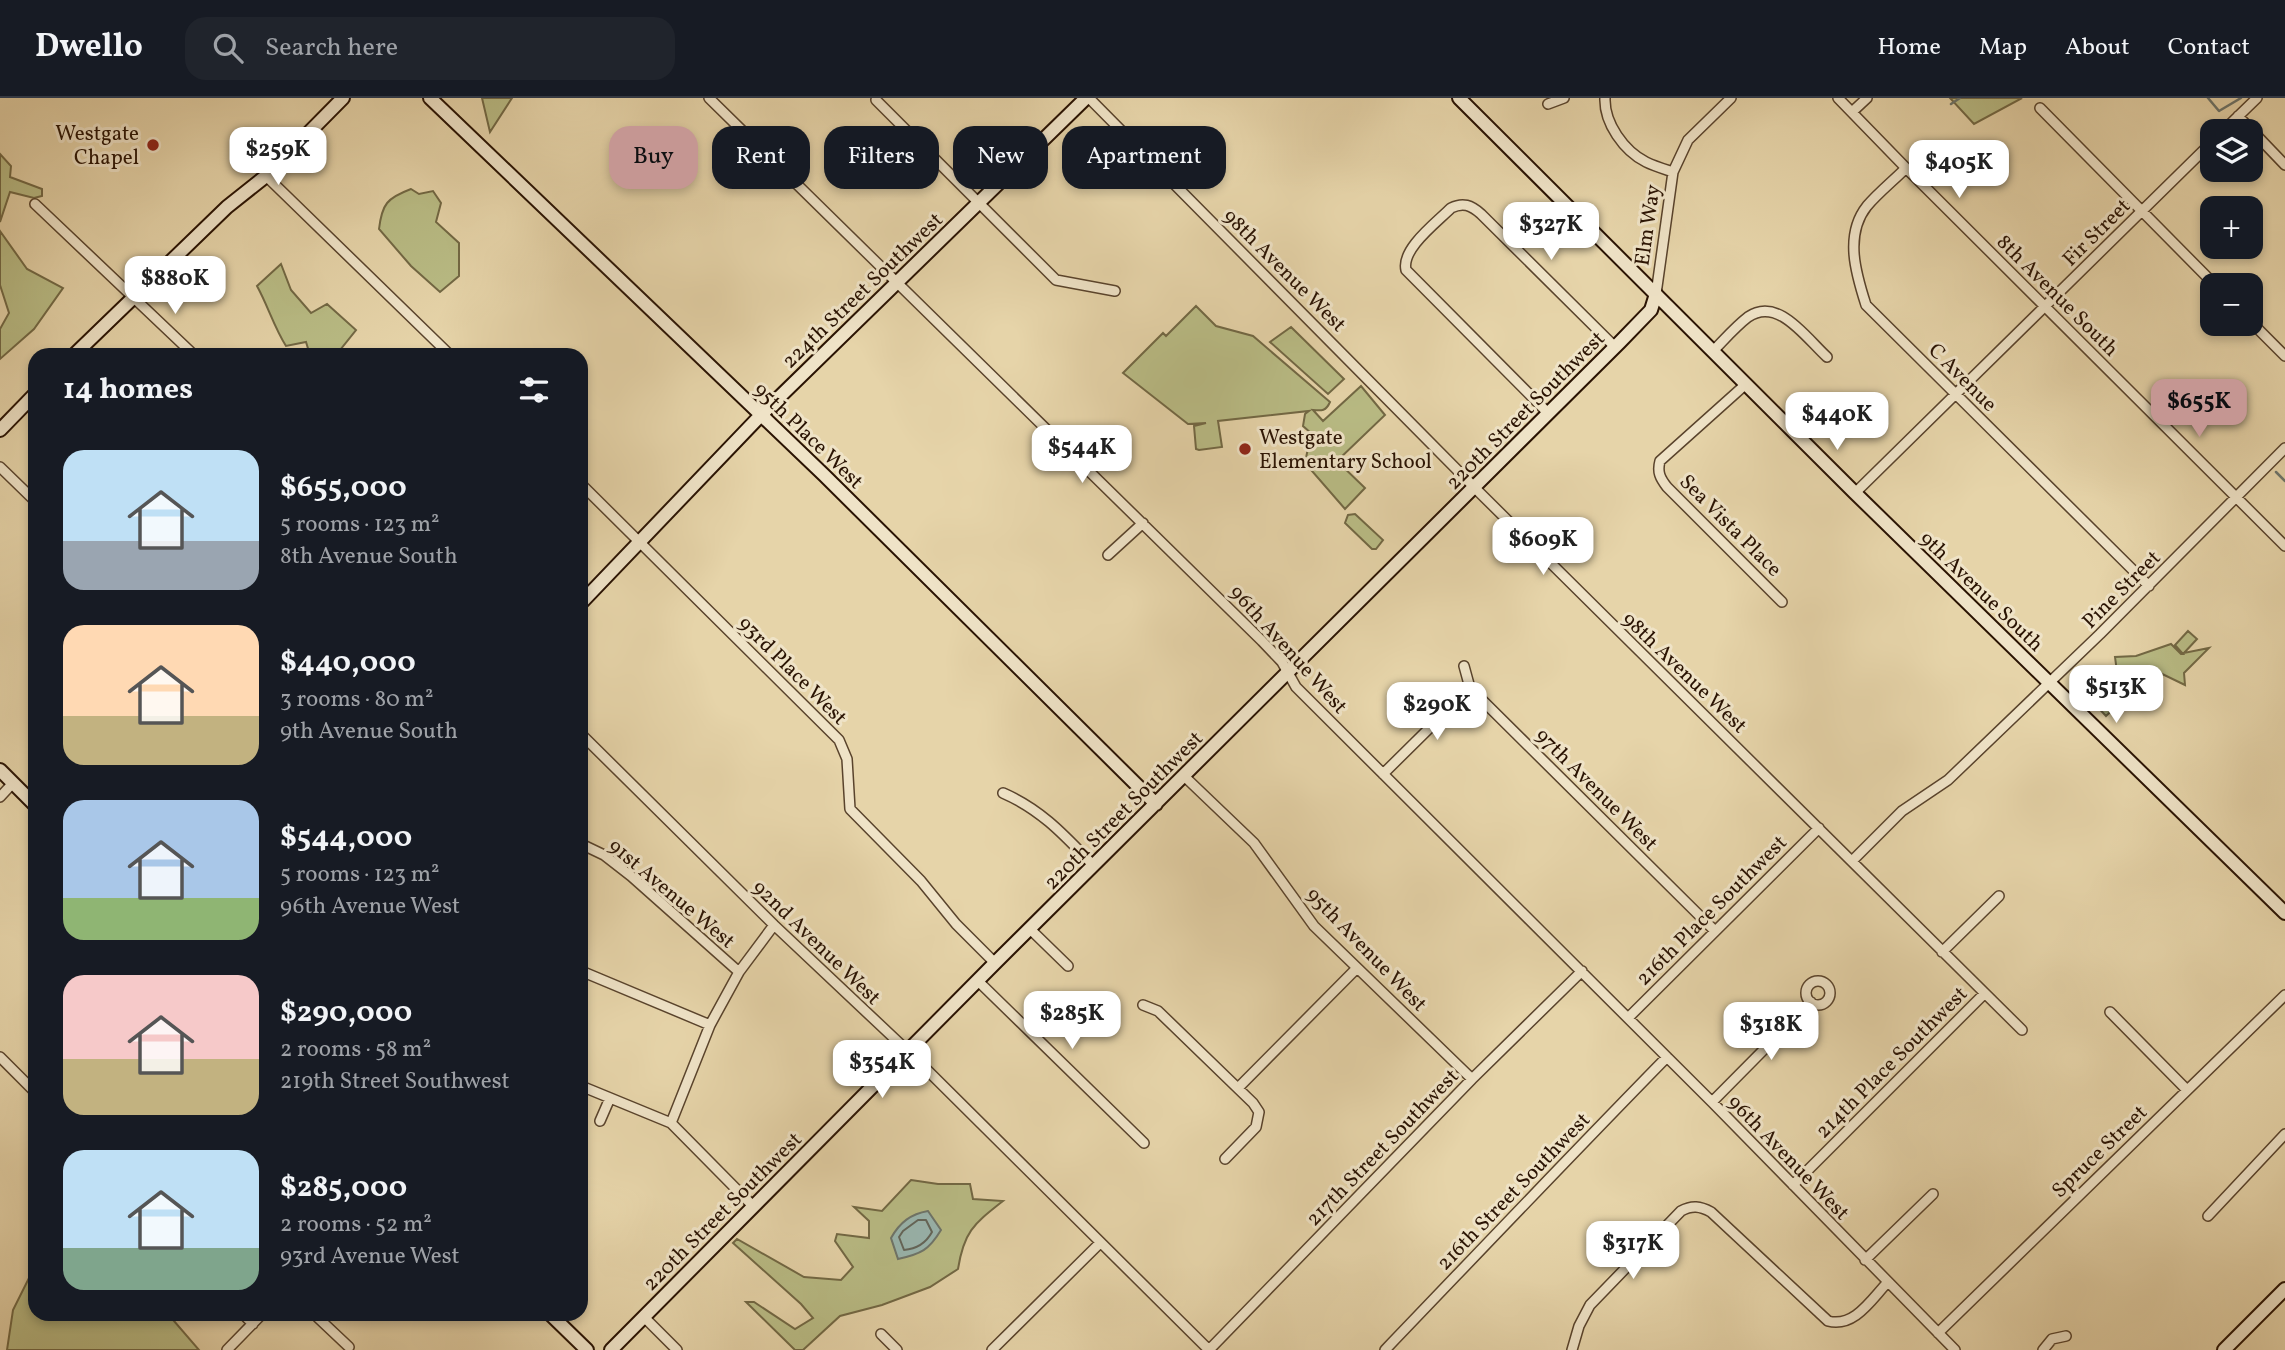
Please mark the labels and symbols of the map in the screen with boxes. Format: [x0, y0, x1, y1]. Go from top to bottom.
place label: Westgate Chapel [55, 120, 139, 173]
pin: $259K [229, 127, 327, 187]
marker: Westgate Chapel [145, 137, 161, 153]
pin: $405K [1910, 140, 2008, 200]
street label: Elm Way [1628, 182, 1669, 268]
street label: Fir Street [2057, 193, 2138, 274]
pin: $327K [1502, 202, 1600, 262]
street label: 98th Avenue West [1216, 203, 1352, 339]
street label: 224th Street Southwest [776, 206, 950, 376]
street label: 8th Avenue South [1989, 228, 2125, 364]
pin: $880K [126, 256, 224, 316]
street label: 220th Street Southwest [1440, 325, 1612, 497]
street label: C Avenue [1921, 337, 2003, 419]
street label: 95th Place West [747, 376, 869, 496]
pin: $655K [2150, 380, 2248, 439]
pin: $440K [1788, 392, 1886, 452]
place label: Westgate Elementary School [1259, 424, 1432, 477]
pin: $544K [1033, 426, 1131, 485]
marker: Westgate Elementary School [1237, 441, 1253, 457]
street label: Sea Vista Place [1672, 468, 1788, 584]
pin: $609K [1494, 518, 1592, 577]
street label: 9th Avenue South [1912, 525, 2049, 659]
street label: Pine Street [2076, 544, 2168, 636]
street label: 96th Avenue West [1222, 579, 1354, 721]
street label: 98th Avenue West [1615, 606, 1753, 740]
street label: 93rd Place West [731, 610, 853, 732]
pin: $513K [2067, 666, 2165, 725]
pin: $290K [1388, 682, 1486, 742]
street label: 97th Avenue West [1528, 722, 1664, 858]
street label: 220th Street Southwest [1038, 725, 1210, 897]
street label: 216th Place Southwest [1630, 829, 1794, 993]
street label: 91st Avenue West [601, 832, 741, 956]
street label: 92nd Avenue West [745, 874, 887, 1012]
street label: 95th Avenue West [1299, 881, 1433, 1019]
street label: 214th Place Southwest [1809, 980, 1975, 1146]
pin: $285K [1023, 992, 1121, 1051]
pin: $318K [1722, 1002, 1820, 1062]
pin: $354K [833, 1040, 931, 1100]
street label: 217th Street Southwest [1300, 1063, 1466, 1233]
street label: 96th Avenue West [1720, 1089, 1855, 1227]
street label: Spruce Street [2046, 1099, 2154, 1205]
street label: 216th Street Southwest [1431, 1107, 1597, 1277]
street label: 220th Street Southwest [637, 1126, 809, 1298]
pin: $317K [1584, 1222, 1682, 1281]

